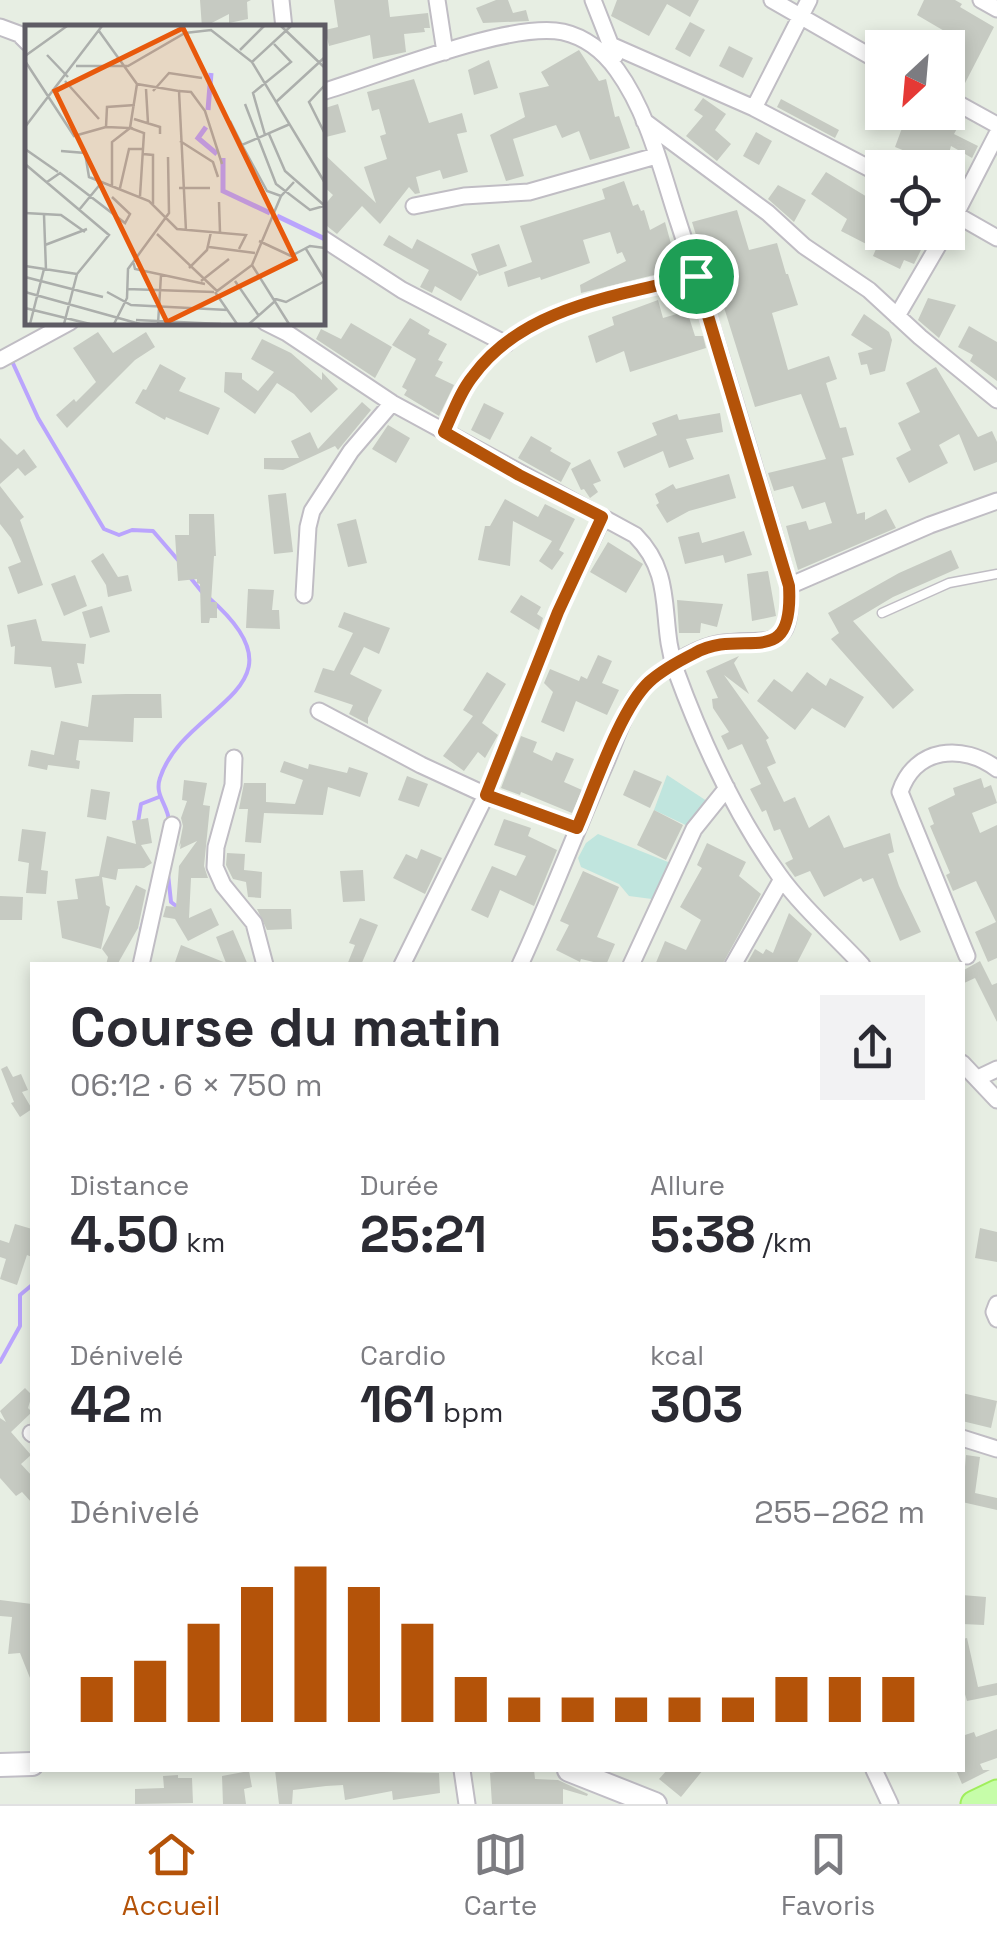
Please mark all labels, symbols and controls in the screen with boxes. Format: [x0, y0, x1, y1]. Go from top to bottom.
inset map [25, 25, 325, 325]
north arrow [865, 30, 965, 130]
map controls [865, 30, 965, 250]
button: locate [865, 150, 965, 250]
pin [654, 234, 739, 319]
icon: arrive [669, 249, 724, 304]
text: Course du matin [70, 992, 502, 1062]
button: share [820, 995, 925, 1100]
text: 06:12 · 6 × 750 m [70, 1065, 323, 1105]
text: Distance [70, 1167, 189, 1203]
text: Durée [360, 1167, 439, 1203]
text: Allure [650, 1167, 725, 1203]
text: 4.50 [70, 1203, 179, 1267]
text: 25:21 [360, 1203, 487, 1267]
text: 5:38 [650, 1203, 755, 1267]
text: km [179, 1224, 225, 1260]
text: /km [755, 1224, 812, 1260]
text: Dénivelé [70, 1337, 184, 1373]
text: Cardio [360, 1337, 446, 1373]
text: kcal [650, 1337, 704, 1373]
text: 42 [70, 1373, 132, 1437]
text: 161 [360, 1373, 436, 1437]
text: 303 [650, 1373, 743, 1437]
text: m [132, 1394, 163, 1430]
text: bpm [436, 1394, 503, 1430]
text: Dénivelé [70, 1492, 200, 1532]
text: 255–262 m [754, 1492, 925, 1532]
tab: Accueil [122, 1827, 220, 1923]
tab: Carte [464, 1827, 537, 1923]
tab: Favoris [781, 1827, 875, 1923]

